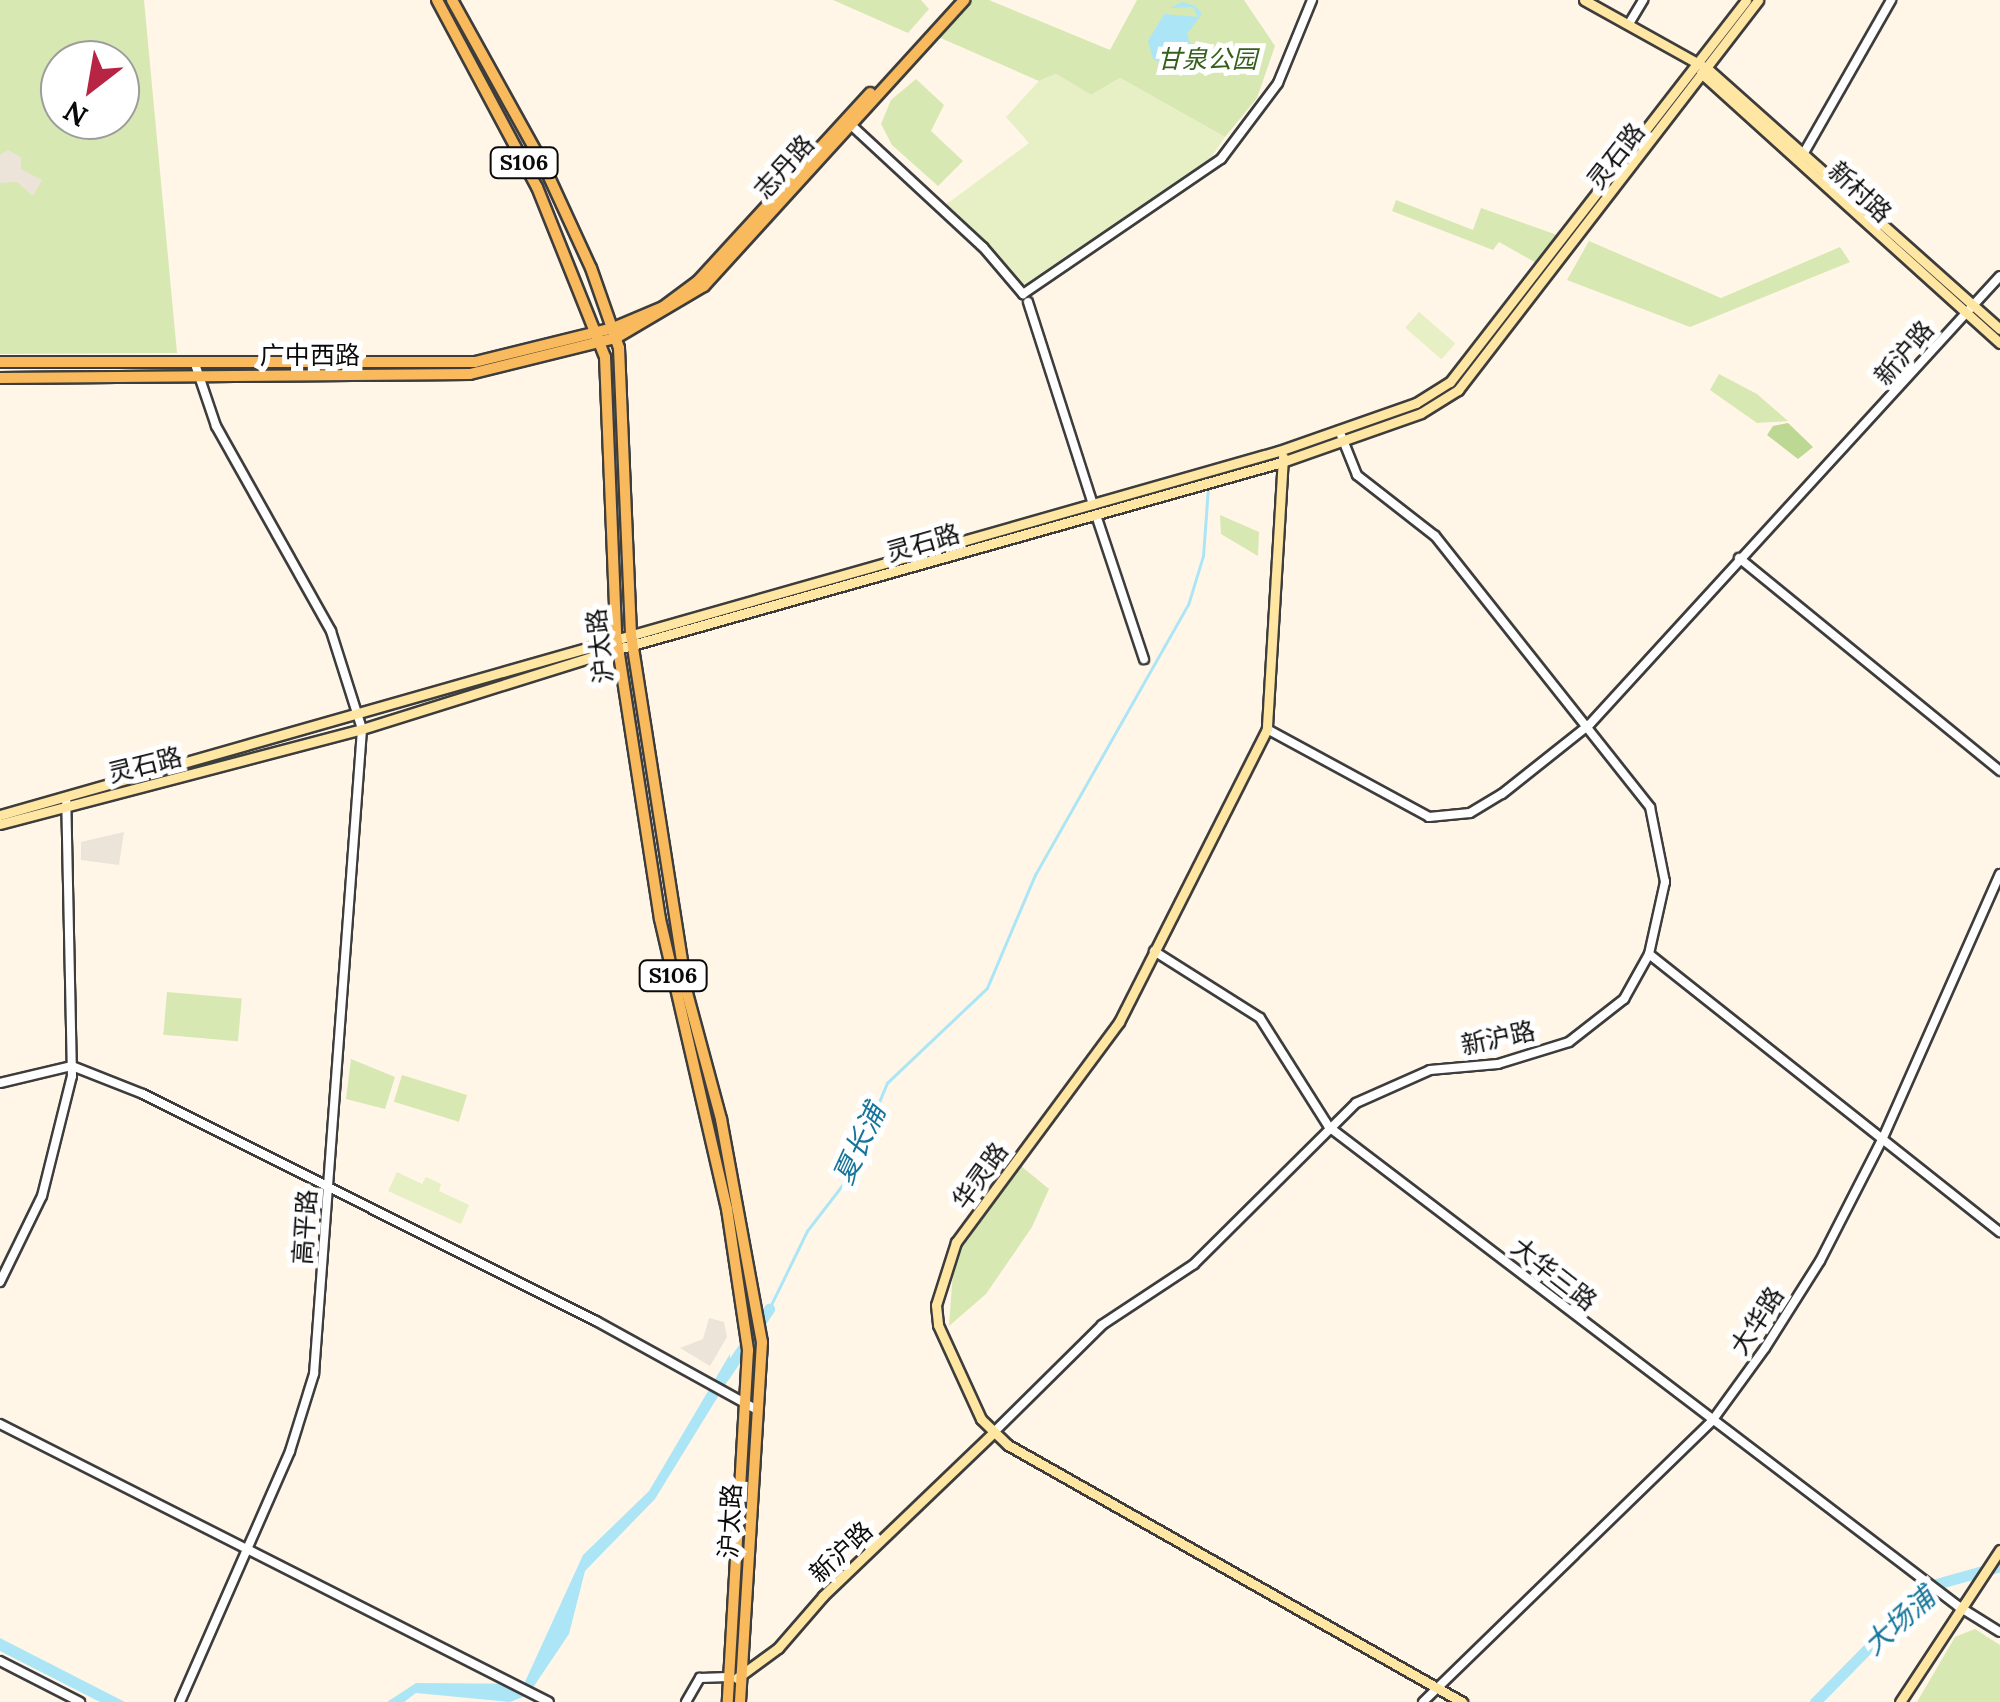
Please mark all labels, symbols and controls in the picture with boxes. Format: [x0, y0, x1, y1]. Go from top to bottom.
north arrow [40, 40, 140, 140]
park label: 甘泉公园 [1157, 44, 1257, 74]
text: N [57, 93, 94, 135]
street label: 灵石路 [1581, 117, 1651, 195]
street label: 志丹路 [748, 129, 820, 205]
road number: S106 [489, 146, 559, 180]
street label: 新村路 [1822, 155, 1898, 229]
street label: 新沪路 [1868, 315, 1940, 391]
street label: 广中西路 [260, 340, 360, 370]
street label: 灵石路 [883, 518, 963, 568]
street label: 沪太路 [581, 607, 619, 685]
street label: 灵石路 [105, 741, 185, 789]
road number: S106 [638, 959, 708, 993]
street label: 新沪路 [1458, 1016, 1538, 1060]
water label: 夏长浦 [826, 1099, 892, 1189]
street label: 华灵路 [946, 1137, 1014, 1215]
street label: 高平路 [287, 1189, 323, 1265]
street label: 大华三路 [1505, 1231, 1603, 1317]
street label: 大华路 [1724, 1281, 1790, 1361]
street label: 沪太路 [713, 1483, 747, 1559]
street label: 新沪路 [803, 1515, 879, 1589]
water label: 大场浦 [1857, 1580, 1941, 1662]

